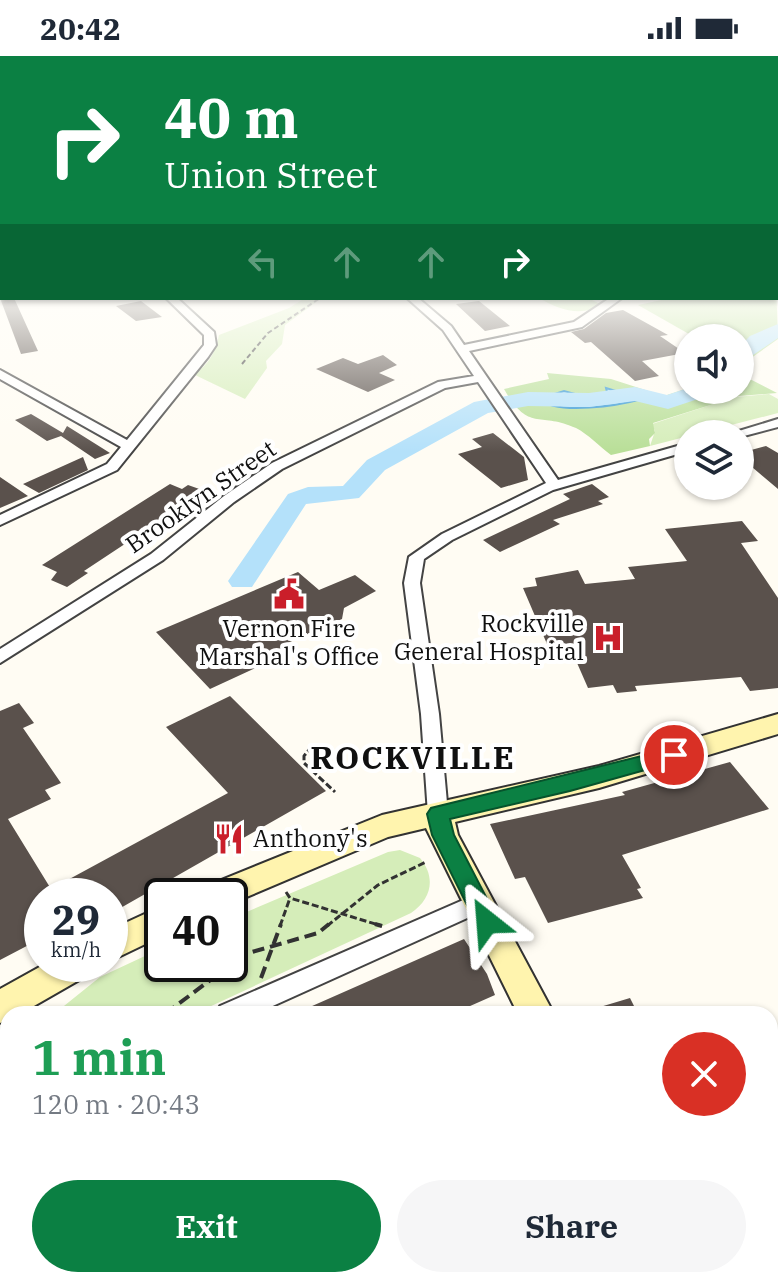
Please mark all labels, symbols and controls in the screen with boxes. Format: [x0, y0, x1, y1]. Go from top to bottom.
text: 20:42 [40, 9, 121, 48]
text: 40 m [164, 81, 299, 153]
icon: right [32, 88, 136, 192]
text: Union Street [164, 151, 378, 198]
icon: left [241, 240, 285, 284]
icon: ahead [325, 240, 369, 284]
icon: ahead [409, 240, 453, 284]
icon: right [493, 240, 537, 284]
map controls [674, 324, 754, 500]
button: sound [674, 324, 754, 404]
button: layers [674, 420, 754, 500]
street label: Brooklyn Street [119, 432, 282, 560]
public building icon: Vernon Fire Marshal's Office [272, 577, 306, 611]
place label: Rockville General Hospital [394, 607, 584, 667]
place label: Vernon Fire Marshal's Office [199, 612, 379, 672]
hospital icon: Rockville General Hospital [591, 621, 625, 655]
pin [640, 721, 708, 789]
icon: arrive [652, 733, 696, 777]
district label: ROCKVILLE [310, 736, 516, 778]
restaurant icon: Anthony's [212, 822, 246, 856]
place label: Anthony's [253, 822, 368, 854]
speed limit sign: 40 [144, 878, 248, 982]
position arrow [445, 880, 529, 964]
text: 29 [52, 894, 100, 946]
text: km/h [51, 936, 101, 963]
text: 1 min [32, 1026, 166, 1088]
button: close [662, 1032, 746, 1116]
text: 120 m · 20:43 [32, 1087, 200, 1121]
button: Exit [32, 1180, 381, 1272]
button: Share [397, 1180, 746, 1272]

